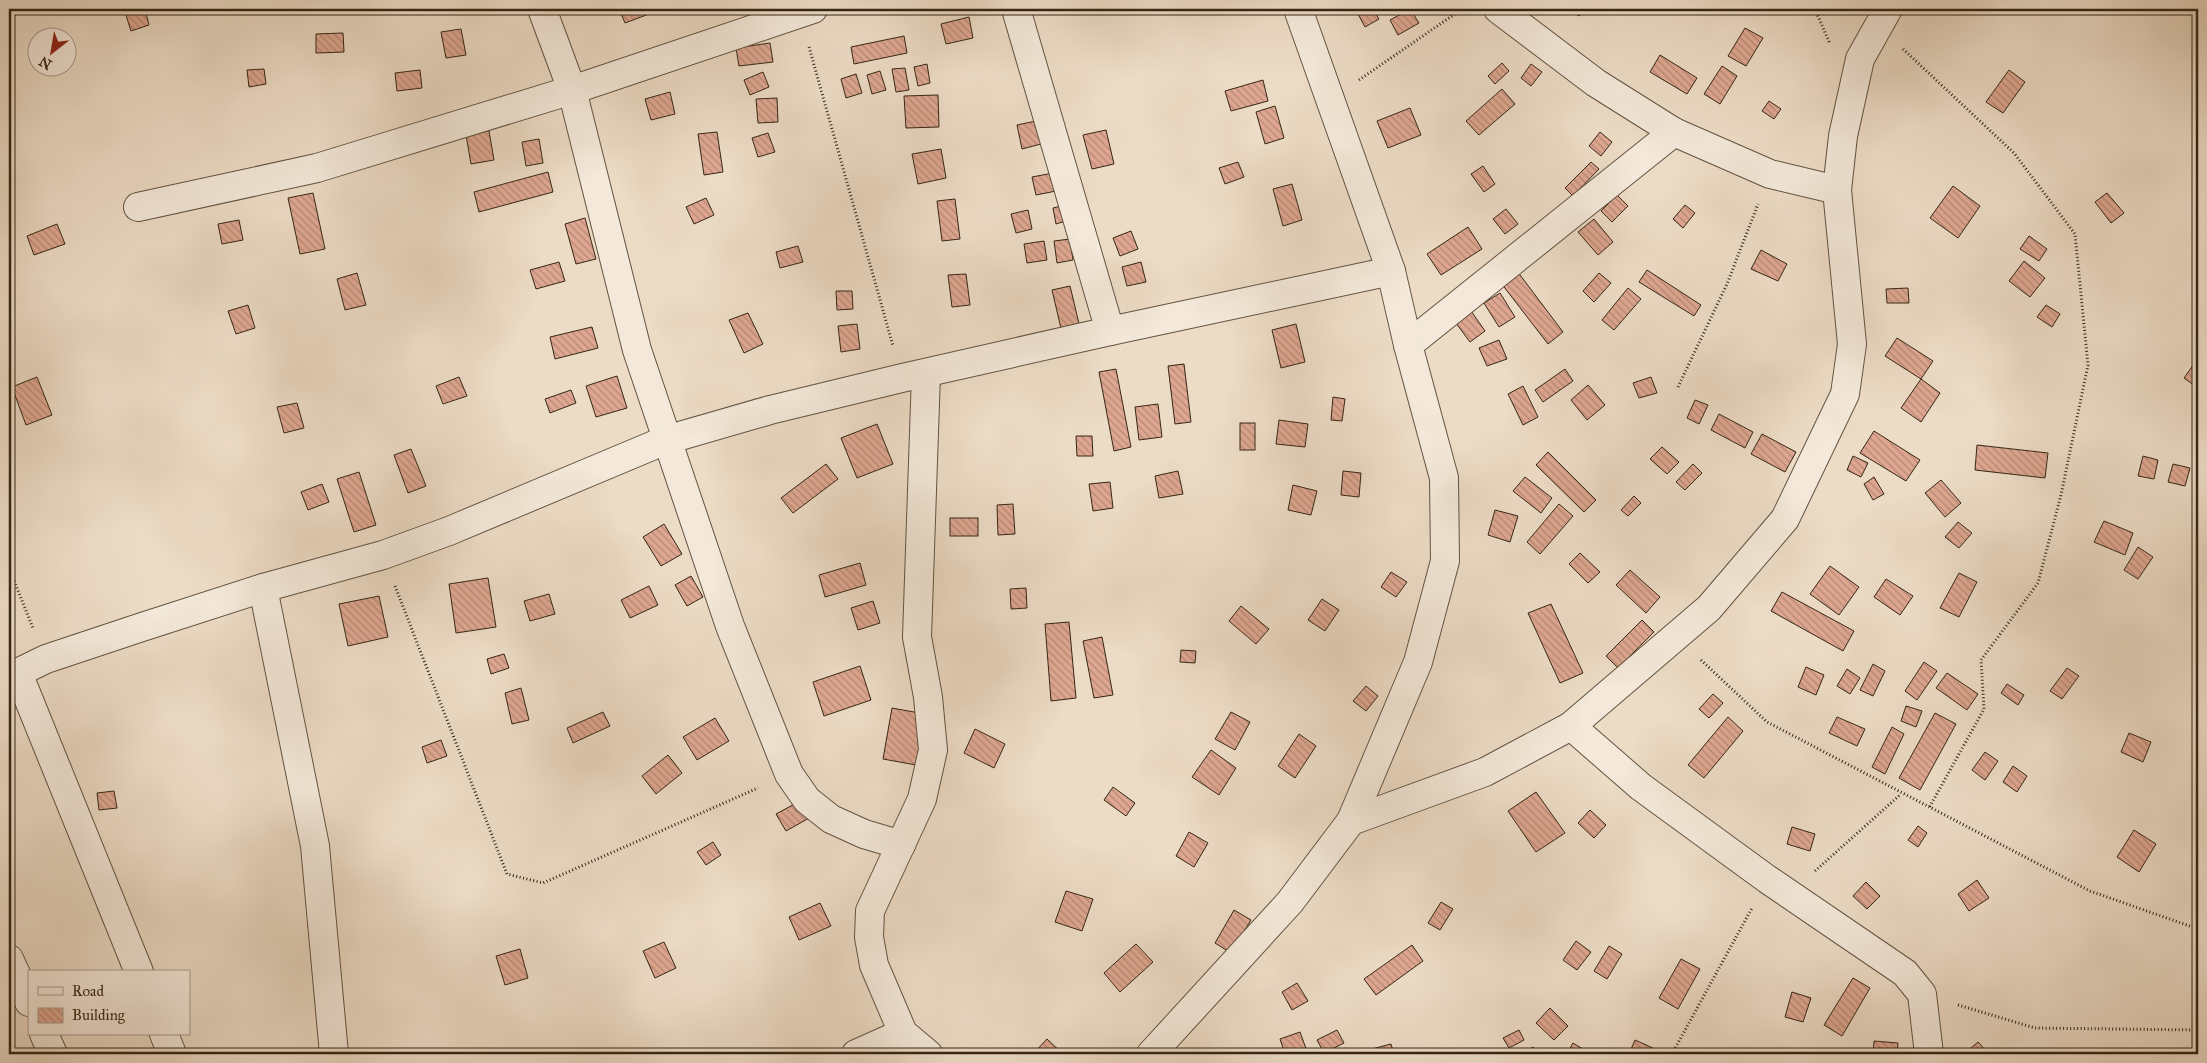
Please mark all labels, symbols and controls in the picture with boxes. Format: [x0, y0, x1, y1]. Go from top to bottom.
north arrow [28, 28, 78, 78]
text: N [36, 52, 55, 73]
legend [28, 970, 190, 1036]
text: Road [72, 982, 104, 1000]
text: Building [72, 1006, 126, 1024]

